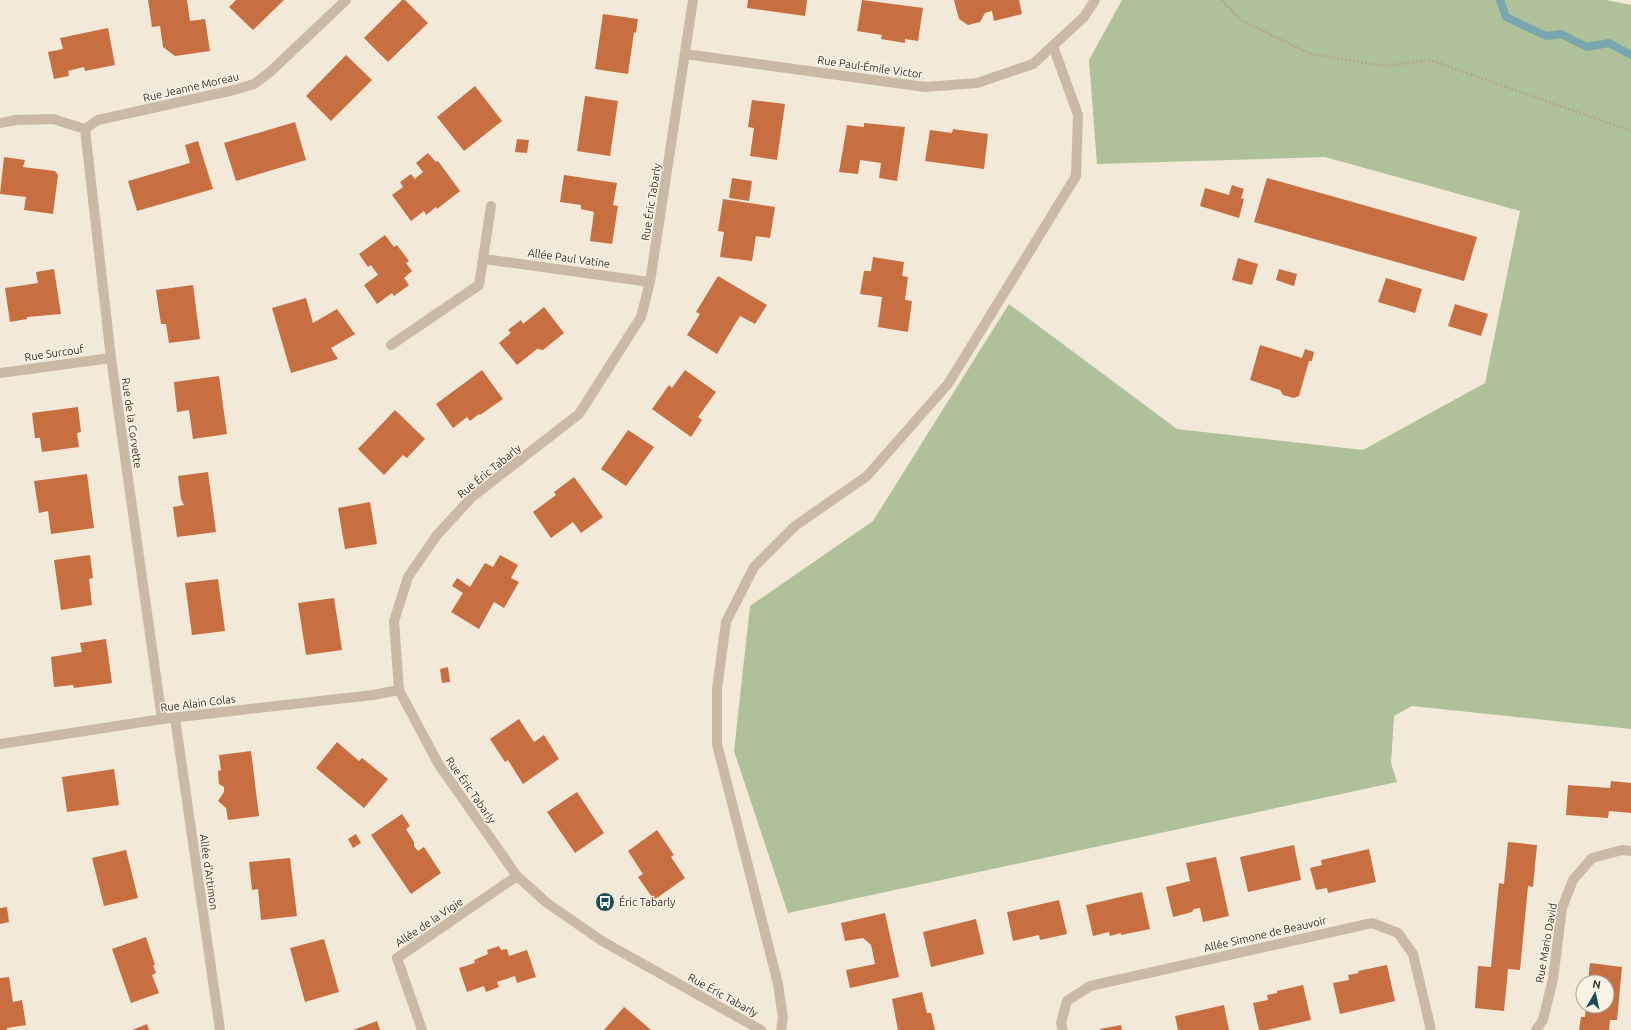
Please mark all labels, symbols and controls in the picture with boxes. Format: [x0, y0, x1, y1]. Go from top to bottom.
street label: Rue Paul-Émile Victor [817, 53, 924, 80]
street label: Rue Jeanne Moreau [142, 70, 240, 104]
street label: Rue Éric Tabarly [638, 162, 663, 242]
street label: Allée Paul Vatine [527, 246, 611, 270]
street label: Rue Surcouf [23, 343, 85, 363]
street label: Rue de la Corvette [120, 377, 144, 469]
street label: Rue Éric Tabarly [454, 441, 524, 500]
street label: Rue Alain Colas [160, 692, 236, 714]
street label: Rue Éric Tabarly [444, 754, 500, 826]
street label: Allée d'Artimon [198, 833, 220, 911]
bus stop icon: Éric Tabarly [594, 891, 616, 913]
street label: Allée de la Vigie [393, 895, 465, 949]
place label: Éric Tabarly [619, 895, 676, 908]
street label: Rue Mario David [1533, 902, 1559, 984]
street label: Allée Simone de Beauvoir [1203, 914, 1328, 954]
street label: Rue Éric Tabarly [686, 970, 761, 1020]
north arrow [1575, 974, 1615, 1014]
text: N [1592, 978, 1602, 991]

